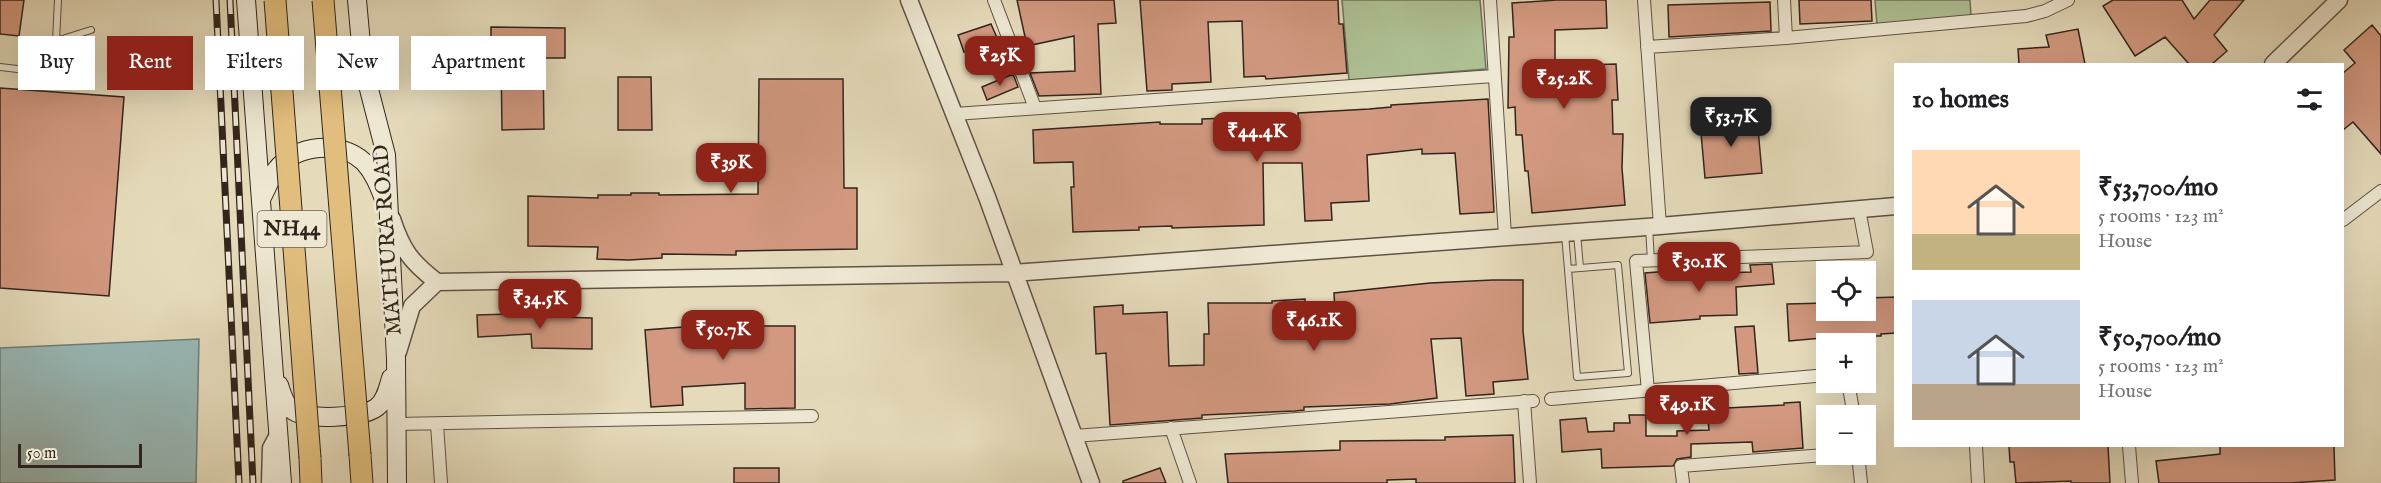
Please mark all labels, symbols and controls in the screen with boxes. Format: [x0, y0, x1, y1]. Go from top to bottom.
chip: Buy [18, 36, 95, 90]
chip: Rent [107, 36, 193, 90]
chip: Filters [205, 36, 304, 90]
chip: New [316, 36, 399, 90]
chip: Apartment [411, 36, 546, 90]
pin: ₹25K [964, 36, 1036, 87]
text: ₹25K [979, 43, 1021, 68]
pin: ₹25.2K [1515, 59, 1613, 110]
text: ₹25.2K [1536, 66, 1592, 91]
text: 10 homes [1912, 83, 2009, 116]
icon: filters [2293, 83, 2326, 116]
pin: ₹53.7K [1682, 97, 1780, 148]
text: ₹53.7K [1704, 104, 1758, 129]
pin: ₹44.4K [1208, 112, 1306, 163]
text: ₹44.4K [1227, 119, 1287, 144]
pin: ₹39K [695, 143, 767, 194]
street label: MATHURA ROAD [367, 144, 409, 336]
text: ₹39K [710, 150, 752, 175]
text: ₹53,700/mo [2098, 171, 2218, 204]
icon: home [1960, 174, 2032, 246]
text: 5 rooms · 123 m² [2098, 204, 2224, 229]
road number: NH44 [258, 211, 326, 247]
text: House [2098, 229, 2152, 254]
pin: ₹30.1K [1650, 242, 1748, 293]
text: ₹30.1K [1672, 249, 1726, 274]
map controls [1816, 261, 1876, 465]
button: locate [1816, 261, 1876, 321]
pin: ₹34.5K [491, 279, 589, 330]
text: ₹34.5K [512, 286, 568, 311]
pin: ₹46.1K [1265, 301, 1363, 352]
text: ₹46.1K [1286, 308, 1342, 333]
pin: ₹50.7K [674, 310, 772, 361]
text: ₹50.7K [695, 317, 751, 342]
text: ₹50,700/mo [2098, 321, 2221, 354]
icon: home [1960, 324, 2032, 396]
button: + [1816, 333, 1876, 393]
text: 5 rooms · 123 m² [2098, 354, 2224, 379]
text: House [2098, 379, 2152, 404]
pin: ₹49.1K [1638, 385, 1736, 436]
text: ₹49.1K [1659, 392, 1715, 417]
button: − [1816, 405, 1876, 465]
scale bar [18, 441, 142, 468]
text: 50 m [27, 444, 56, 464]

